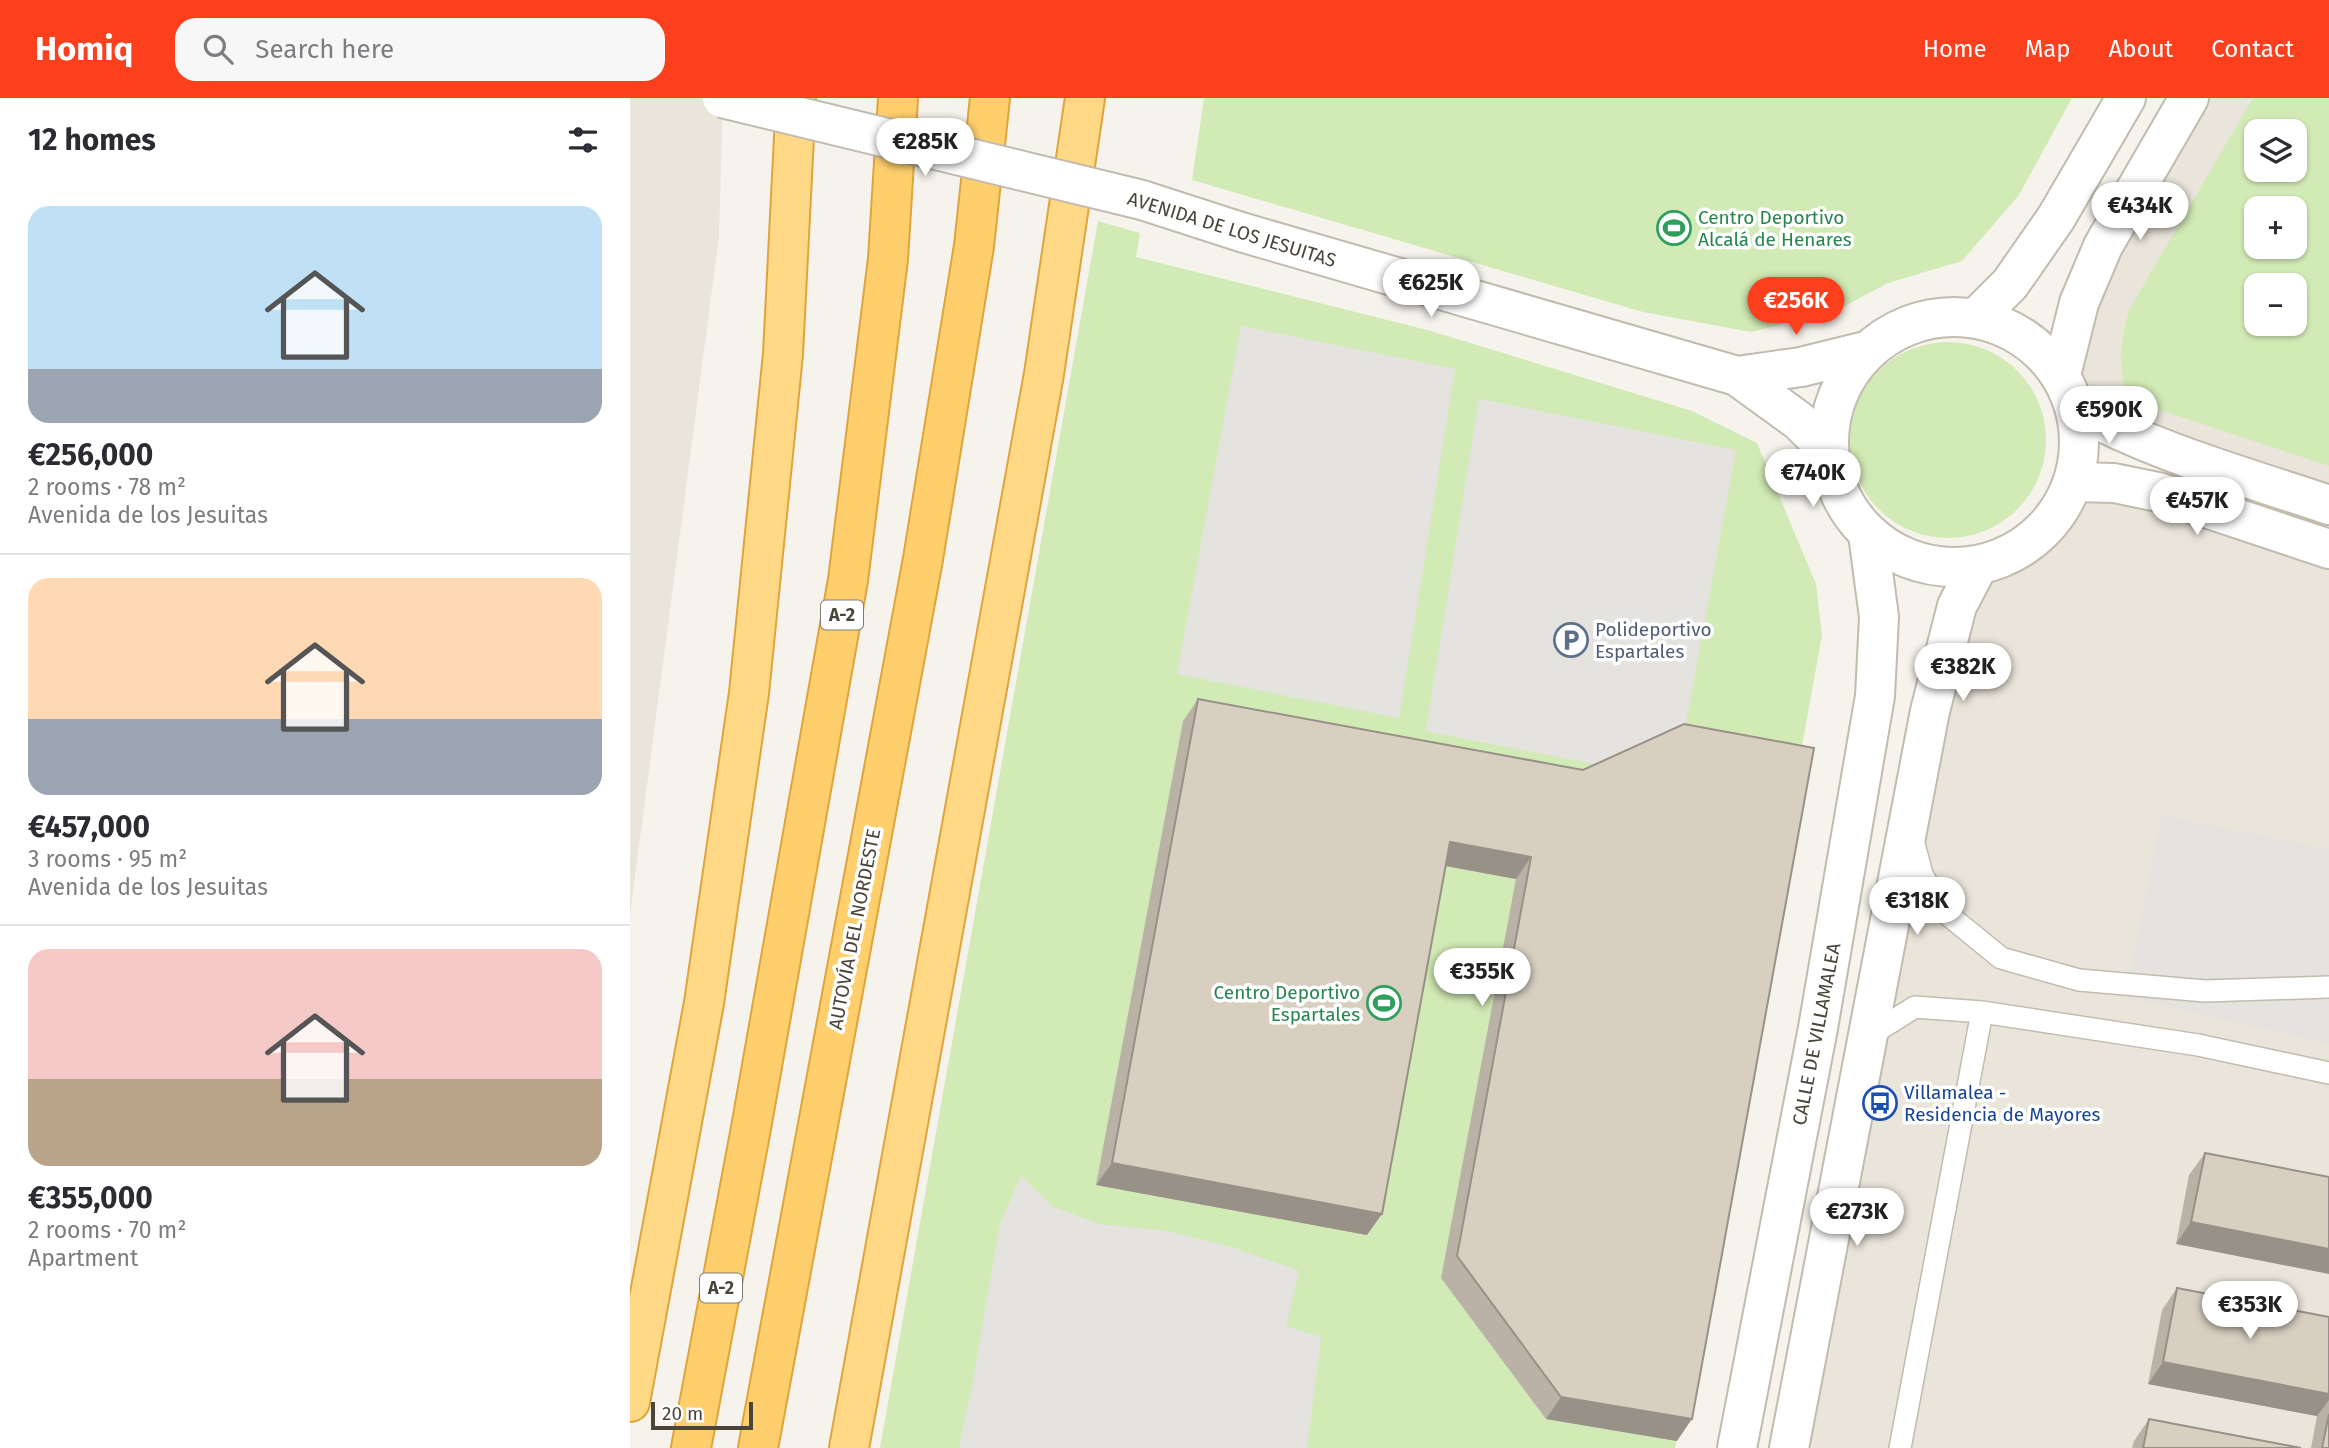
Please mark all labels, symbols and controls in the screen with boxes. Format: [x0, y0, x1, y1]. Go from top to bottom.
search box [175, 18, 665, 81]
text: Homiq [35, 29, 133, 69]
icon: search [199, 30, 237, 68]
text: Search here [255, 34, 394, 65]
text: Home [1923, 35, 1987, 63]
text: Map [2025, 35, 2071, 63]
text: About [2109, 35, 2173, 63]
text: Contact [2211, 35, 2294, 63]
pin: €285K [876, 118, 974, 178]
map controls [2244, 119, 2307, 336]
button: layers [2244, 119, 2307, 182]
icon: filters [564, 121, 602, 159]
text: 12 homes [28, 122, 156, 158]
text: €285K [892, 127, 958, 155]
pin: €434K [2091, 183, 2189, 242]
street label: AVENIDA DE LOS JESUITAS [1125, 187, 1339, 272]
text: €434K [2108, 191, 2172, 219]
button: + [2244, 196, 2307, 259]
place label: Centro Deportivo Alcalá de Henares [1698, 206, 1852, 251]
sports icon: Centro Deportivo Alcalá de Henares [1655, 209, 1693, 247]
icon: home [252, 252, 378, 378]
pin: €625K [1382, 260, 1480, 319]
text: €625K [1399, 268, 1463, 296]
button: − [2244, 273, 2307, 336]
pin: €256K [1747, 278, 1845, 337]
text: €256K [1763, 286, 1829, 314]
pin: €590K [2060, 386, 2158, 446]
text: €590K [2076, 395, 2142, 423]
text: €256,000 [28, 437, 153, 473]
pin: €740K [1764, 450, 1862, 509]
text: €740K [1781, 458, 1845, 486]
text: 2 rooms · 78 m² [28, 473, 186, 501]
pin: €457K [2148, 478, 2246, 537]
text: €457K [2166, 486, 2228, 514]
text: Avenida de los Jesuitas [28, 501, 268, 529]
road number: A-2 [821, 601, 863, 630]
place label: Polideportivo Espartales [1595, 618, 1712, 663]
parking icon: Polideportivo Espartales [1552, 621, 1590, 659]
icon: home [252, 624, 378, 750]
pin: €382K [1914, 644, 2012, 703]
text: €382K [1930, 652, 1996, 680]
text: €457,000 [28, 809, 150, 845]
street label: AUTOVÍA DEL NORDESTE [824, 827, 885, 1032]
text: 3 rooms · 95 m² [28, 845, 187, 873]
text: Avenida de los Jesuitas [28, 873, 268, 901]
pin: €318K [1868, 878, 1966, 937]
text: €318K [1885, 886, 1949, 914]
street label: CALLE DE VILLAMALEA [1788, 941, 1845, 1127]
pin: €355K [1433, 948, 1531, 1008]
text: €355K [1450, 957, 1514, 985]
place label: Centro Deportivo Espartales [1214, 981, 1360, 1026]
sports icon: Centro Deportivo Espartales [1365, 984, 1403, 1022]
icon: home [252, 995, 378, 1121]
place label: Villamalea - Residencia de Mayores [1904, 1081, 2101, 1126]
bus stop icon: Villamalea - Residencia de Mayores [1861, 1084, 1899, 1122]
text: €355,000 [28, 1180, 153, 1216]
pin: €273K [1808, 1188, 1906, 1248]
text: €273K [1826, 1197, 1888, 1225]
text: 2 rooms · 70 m² [28, 1216, 186, 1244]
text: Apartment [28, 1244, 138, 1272]
road number: A-2 [700, 1274, 742, 1302]
pin: €353K [2201, 1282, 2299, 1341]
text: €353K [2218, 1290, 2282, 1318]
scale bar [651, 1399, 752, 1431]
text: 20 m [662, 1402, 703, 1425]

